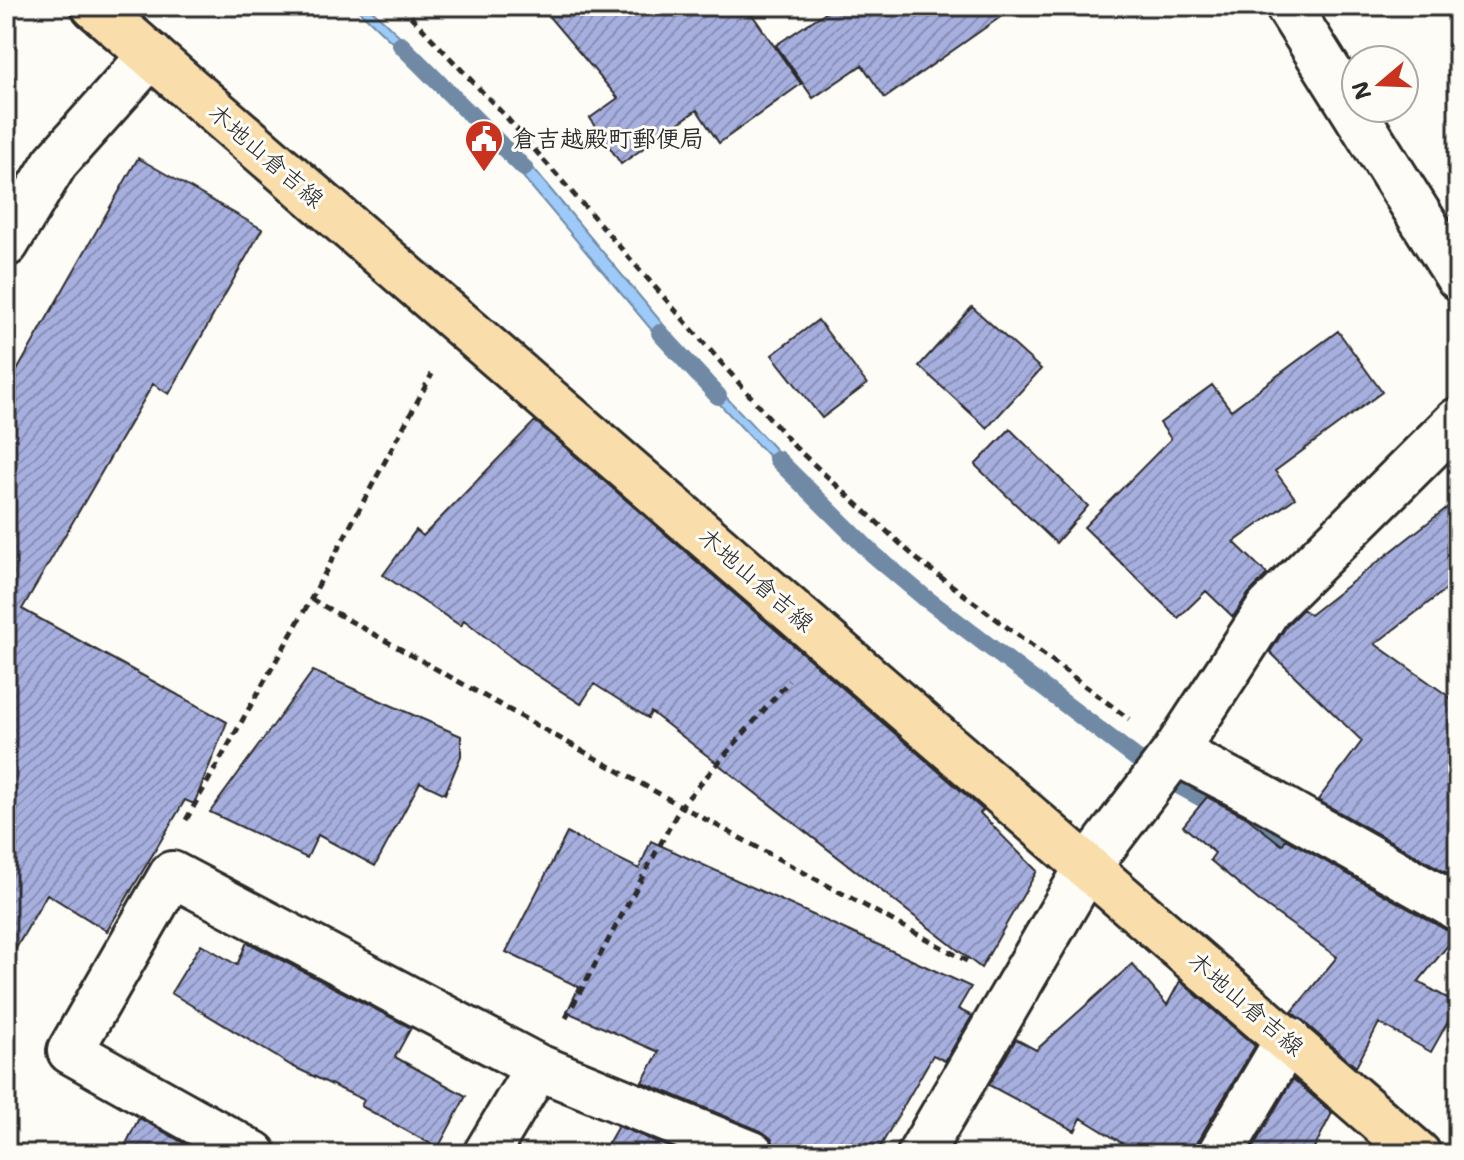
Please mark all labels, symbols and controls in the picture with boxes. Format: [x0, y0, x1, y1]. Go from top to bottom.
north arrow [1340, 44, 1420, 124]
text: N [1345, 77, 1378, 103]
street label: 木地山倉吉線 [201, 97, 331, 215]
public building icon: 倉吉越殿町郵便局 [463, 118, 505, 173]
place label: 倉吉越殿町郵便局 [512, 123, 704, 155]
street label: 木地山倉吉線 [691, 521, 821, 639]
street label: 木地山倉吉線 [1181, 945, 1311, 1063]

